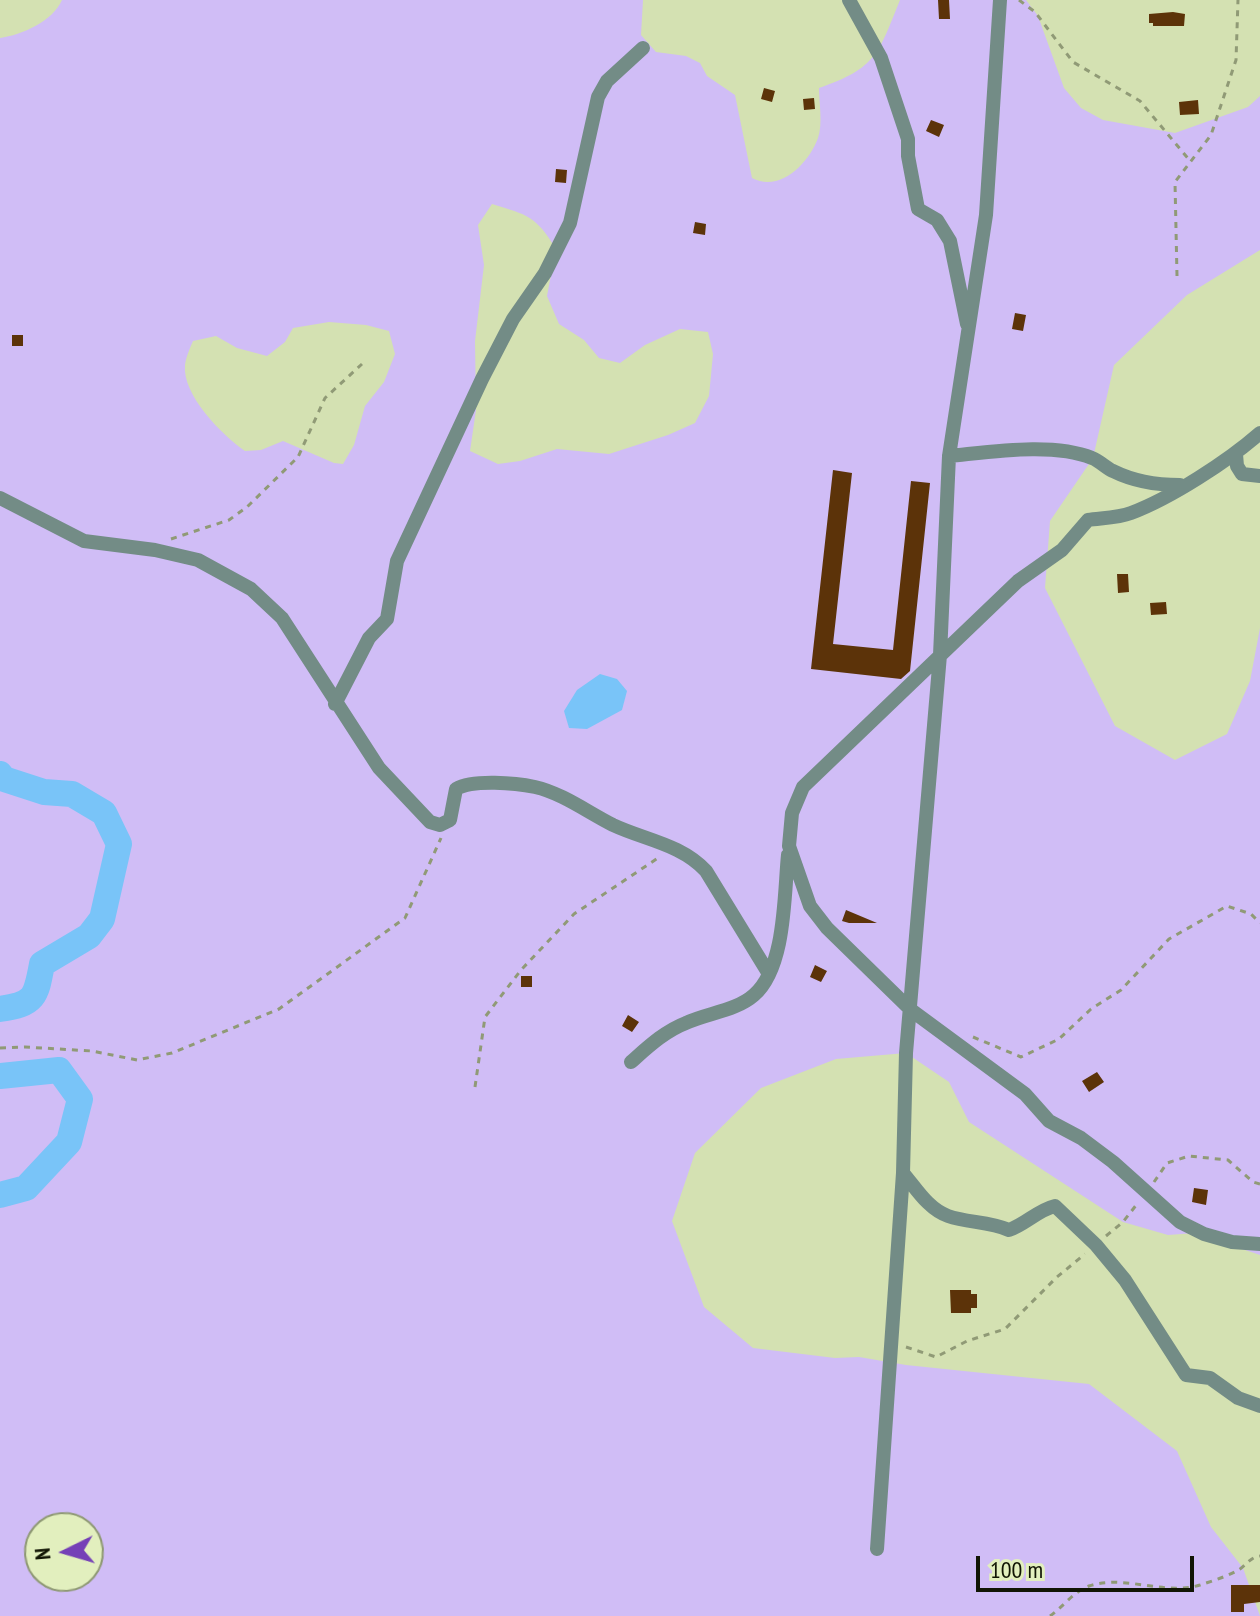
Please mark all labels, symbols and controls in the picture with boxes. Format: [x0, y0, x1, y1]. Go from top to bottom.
north arrow [24, 1512, 104, 1592]
scale bar [980, 1540, 1198, 1590]
text: N [28, 1547, 57, 1561]
text: 100 m [990, 1554, 1043, 1585]

